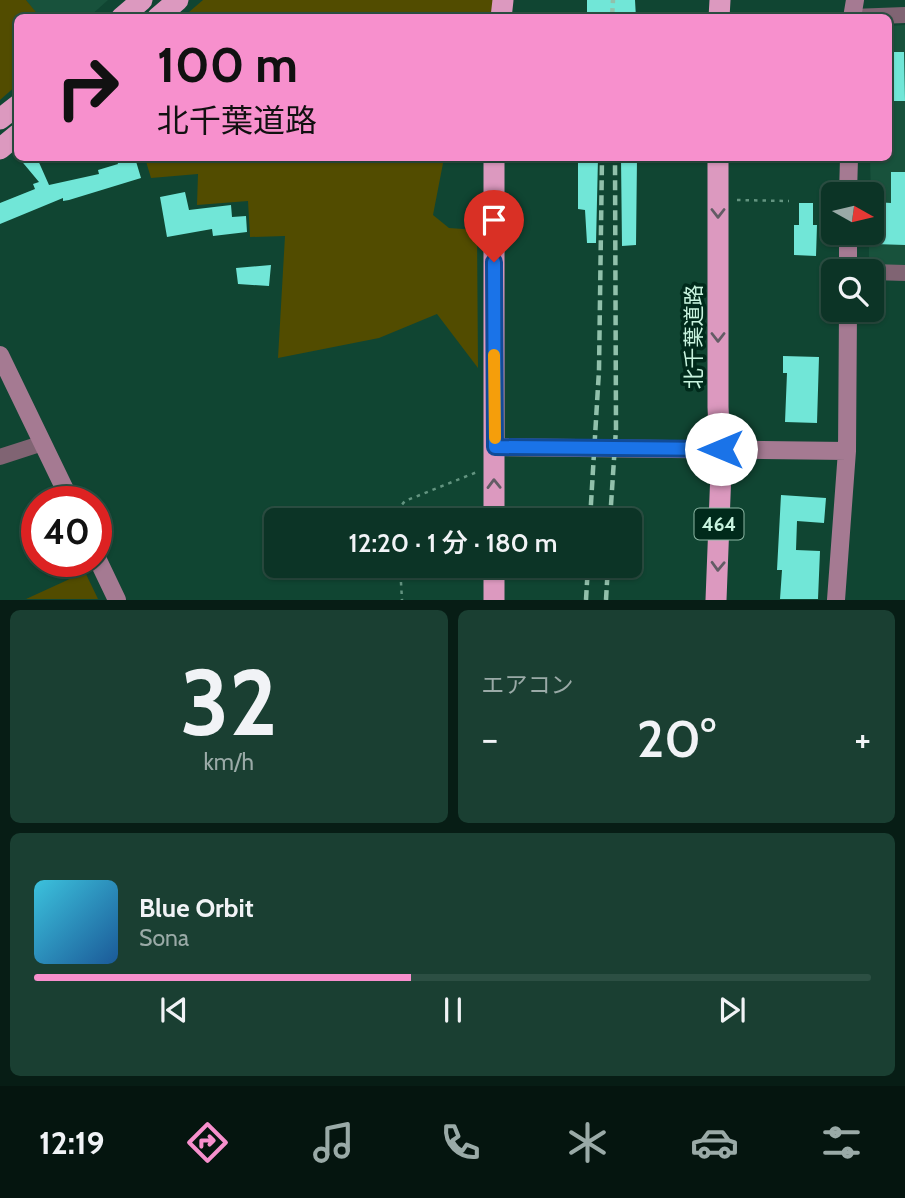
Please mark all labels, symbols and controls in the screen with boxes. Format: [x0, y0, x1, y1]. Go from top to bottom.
text: 100 m [157, 35, 298, 94]
icon: right [42, 42, 133, 133]
text: 北千葉道路 [157, 101, 317, 140]
north arrow [821, 182, 884, 245]
map controls [821, 182, 884, 322]
pin [464, 190, 524, 262]
icon: arrive [475, 201, 513, 239]
one-way arrow [710, 208, 726, 219]
button: search [821, 259, 884, 322]
street label: 北千葉道路 [681, 285, 706, 390]
one-way arrow [710, 332, 726, 343]
position arrow [684, 412, 758, 486]
one-way arrow [486, 478, 502, 488]
speed limit sign: 40 [21, 486, 112, 577]
road number: 464 [694, 509, 744, 540]
text: 12:20 · 1 分 · 180 m [349, 527, 557, 559]
one-way arrow [710, 561, 725, 572]
text: 32 [180, 647, 277, 758]
text: エアコン [482, 671, 574, 699]
text: 20° [637, 707, 716, 770]
text: − [482, 715, 498, 762]
text: + [854, 715, 871, 762]
text: km/h [204, 748, 254, 776]
text: Blue Orbit [139, 892, 254, 924]
text: Sona [139, 924, 189, 952]
icon: previous [155, 991, 193, 1029]
icon: pause [434, 991, 472, 1029]
icon: next [713, 991, 751, 1029]
icon: directions [183, 1118, 232, 1167]
icon: music [309, 1118, 358, 1167]
icon: phone [436, 1118, 485, 1167]
icon: climate [563, 1118, 612, 1167]
icon: car [690, 1118, 739, 1167]
icon: filters [817, 1118, 866, 1167]
text: 12:19 [39, 1123, 105, 1162]

